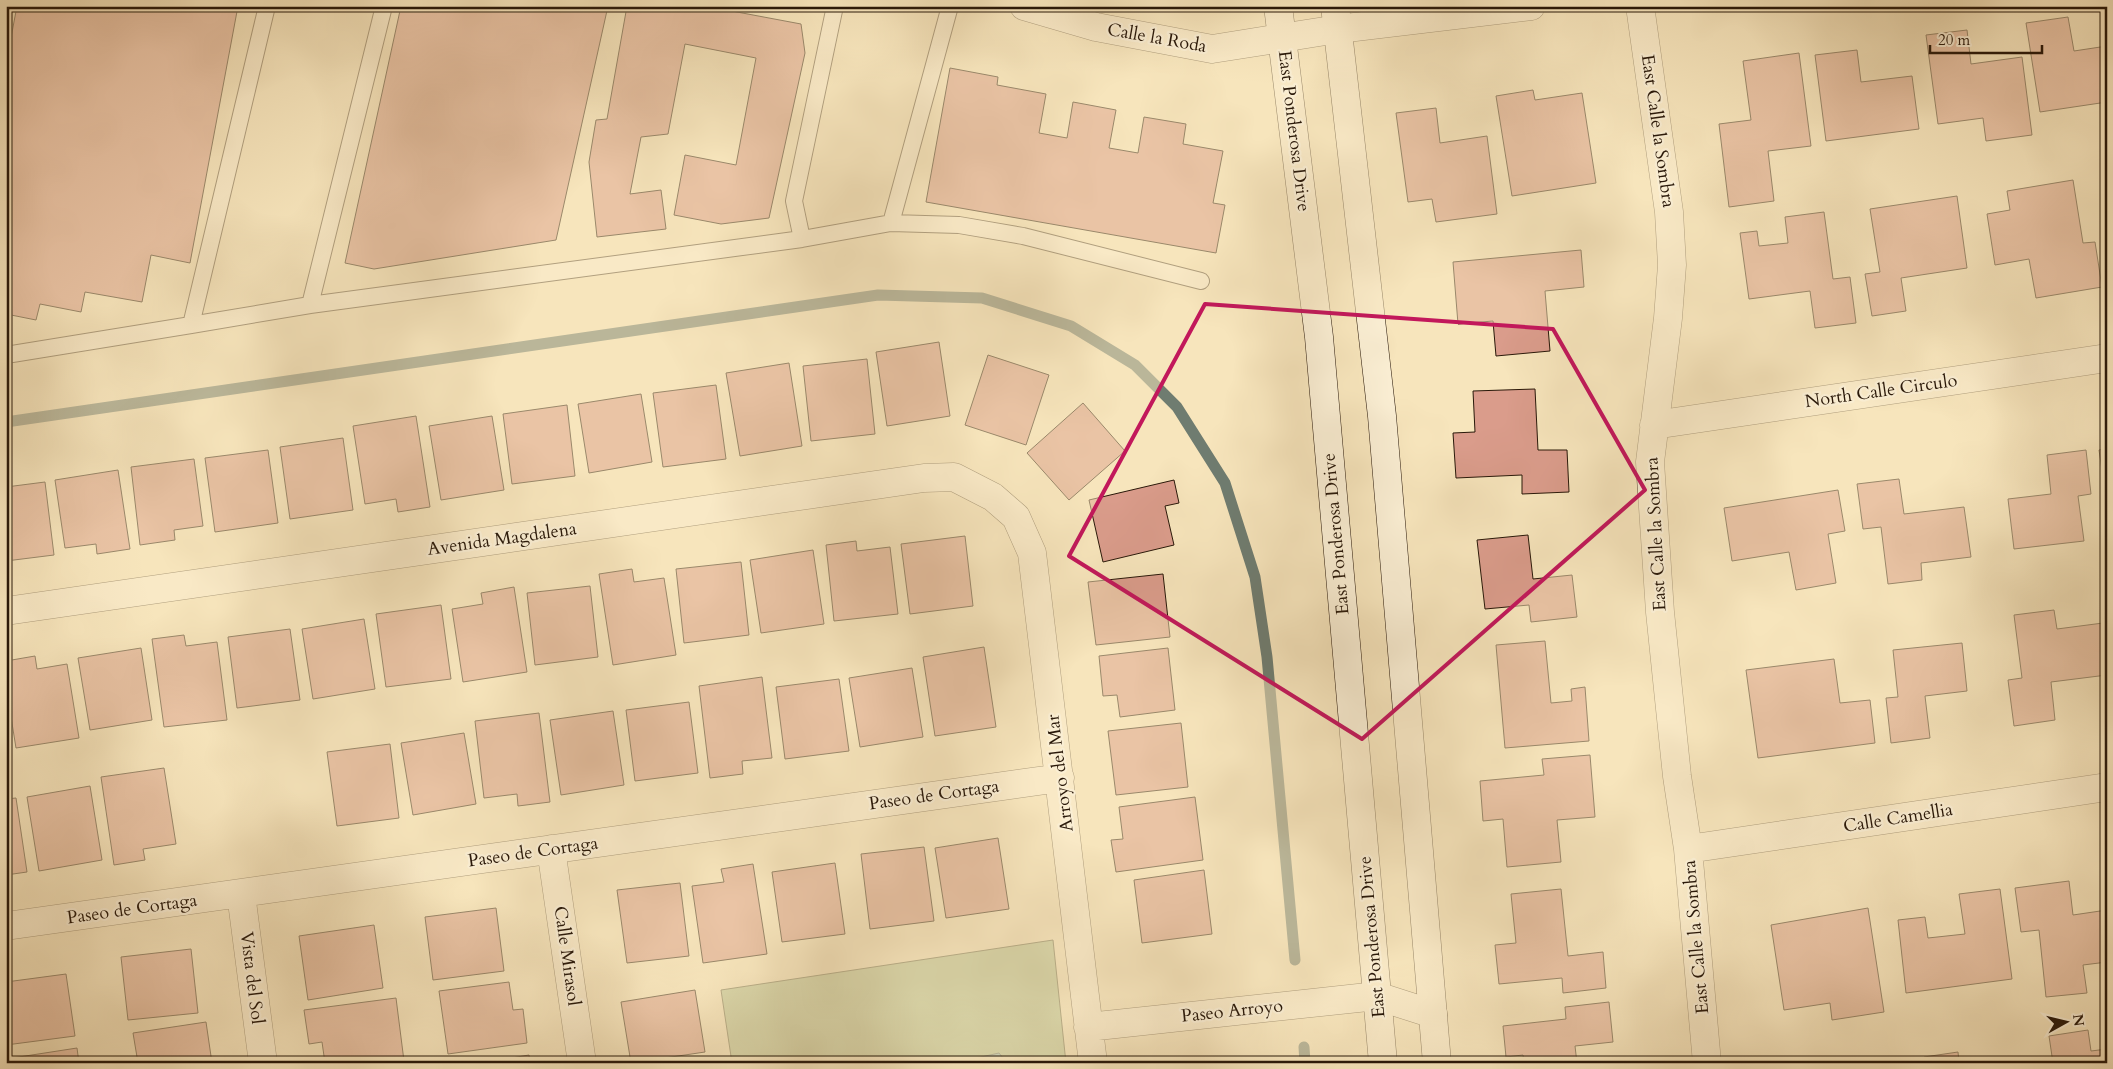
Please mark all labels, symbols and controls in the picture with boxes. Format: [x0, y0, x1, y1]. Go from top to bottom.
street label: Calle la Roda [1105, 17, 1209, 59]
scale bar [1930, 22, 2043, 54]
text: 20 m [1938, 30, 1970, 50]
street label: East Ponderosa Drive [1272, 49, 1316, 213]
street label: East Calle la Sombra [1635, 53, 1681, 209]
street label: North Calle Circulo [1803, 368, 1959, 414]
street label: East Ponderosa Drive [1316, 452, 1356, 616]
street label: East Calle la Sombra [1639, 456, 1673, 612]
street label: Avenida Magdalena [426, 516, 578, 562]
street label: Arroyo del Mar [1040, 712, 1080, 833]
street label: Paseo de Cortaga [867, 773, 1001, 817]
street label: Calle Camellia [1841, 797, 1955, 839]
street label: Paseo de Cortaga [466, 830, 600, 874]
street label: East Ponderosa Drive [1352, 855, 1392, 1019]
street label: East Calle la Sombra [1677, 859, 1715, 1015]
street label: Paseo de Cortaga [65, 887, 199, 931]
street label: Calle Mirasol [548, 905, 586, 1008]
street label: Vista del Sol [234, 930, 270, 1026]
street label: Paseo Arroyo [1180, 993, 1284, 1029]
north arrow [2040, 996, 2090, 1046]
text: N [2068, 1013, 2089, 1028]

